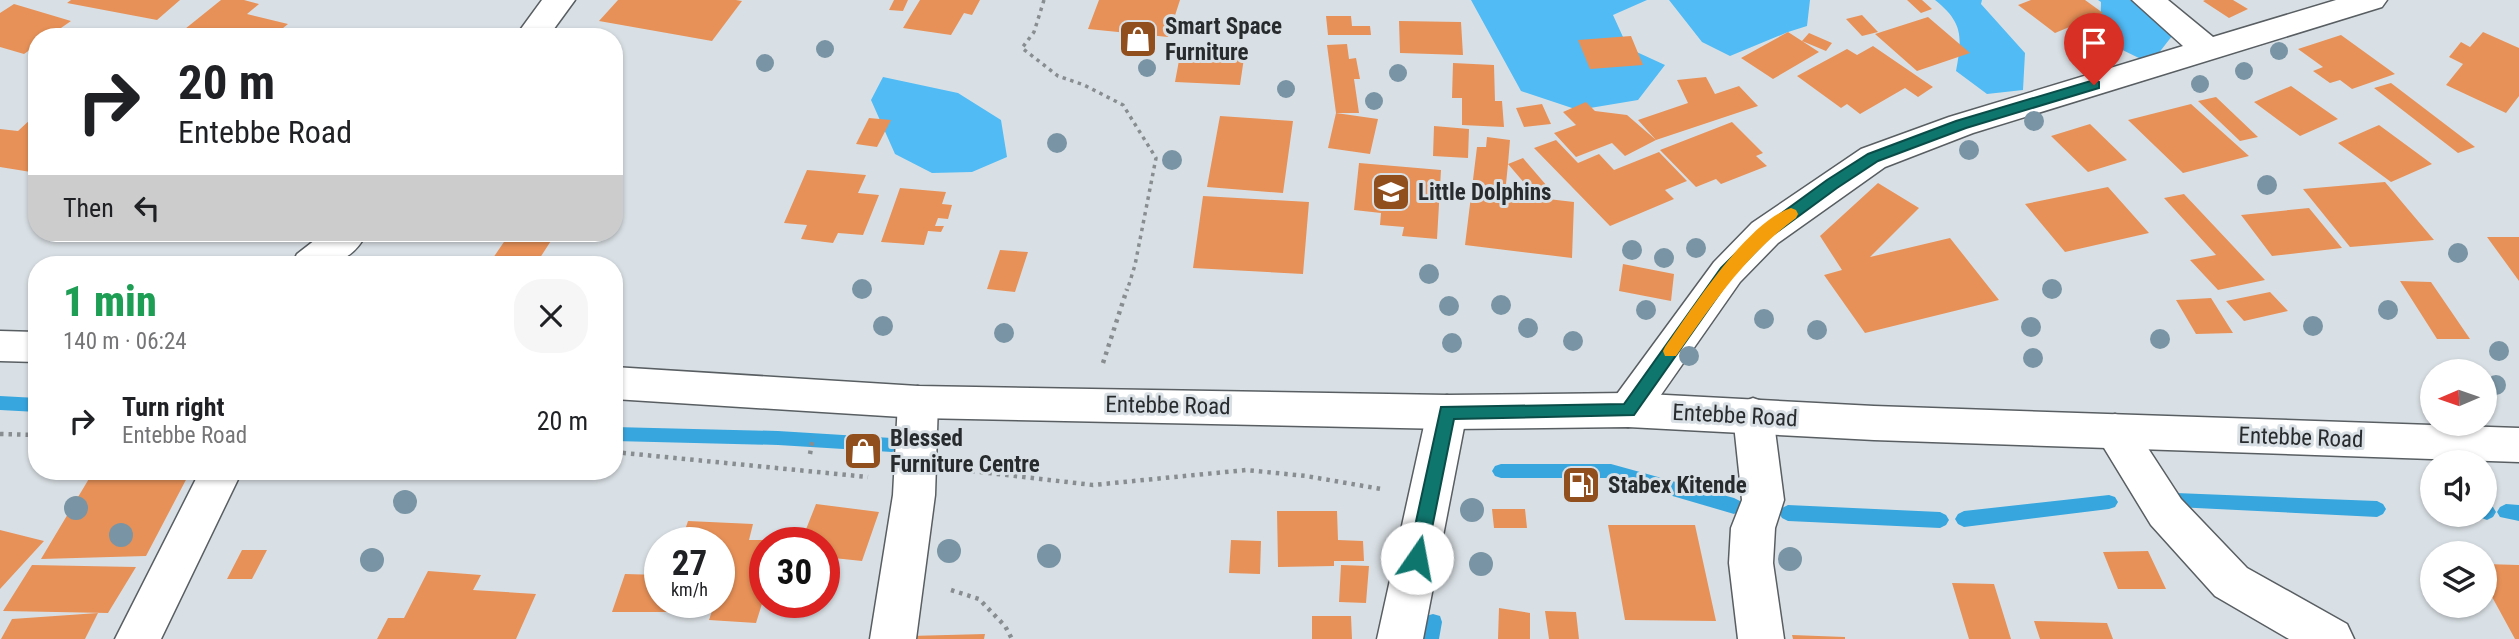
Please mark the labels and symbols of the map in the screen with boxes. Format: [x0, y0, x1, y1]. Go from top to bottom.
place label: Smart Space Furniture [1165, 13, 1282, 66]
pin [2064, 13, 2124, 85]
shop icon: Smart Space Furniture [1117, 18, 1159, 60]
school or university icon: Little Dolphins [1370, 171, 1412, 213]
place label: Little Dolphins [1418, 179, 1552, 206]
north arrow [2420, 359, 2497, 436]
street label: Entebbe Road [1105, 391, 1231, 420]
street label: Entebbe Road [1672, 399, 1798, 432]
street label: Entebbe Road [2238, 422, 2364, 453]
place label: Blessed Furniture Centre [890, 425, 1040, 478]
shop icon: Blessed Furniture Centre [842, 430, 884, 472]
fuel station icon: Stabex Kitende [1560, 464, 1602, 506]
place label: Stabex Kitende [1608, 472, 1747, 499]
position arrow [1380, 521, 1454, 595]
speed limit sign: 30 [749, 527, 840, 618]

